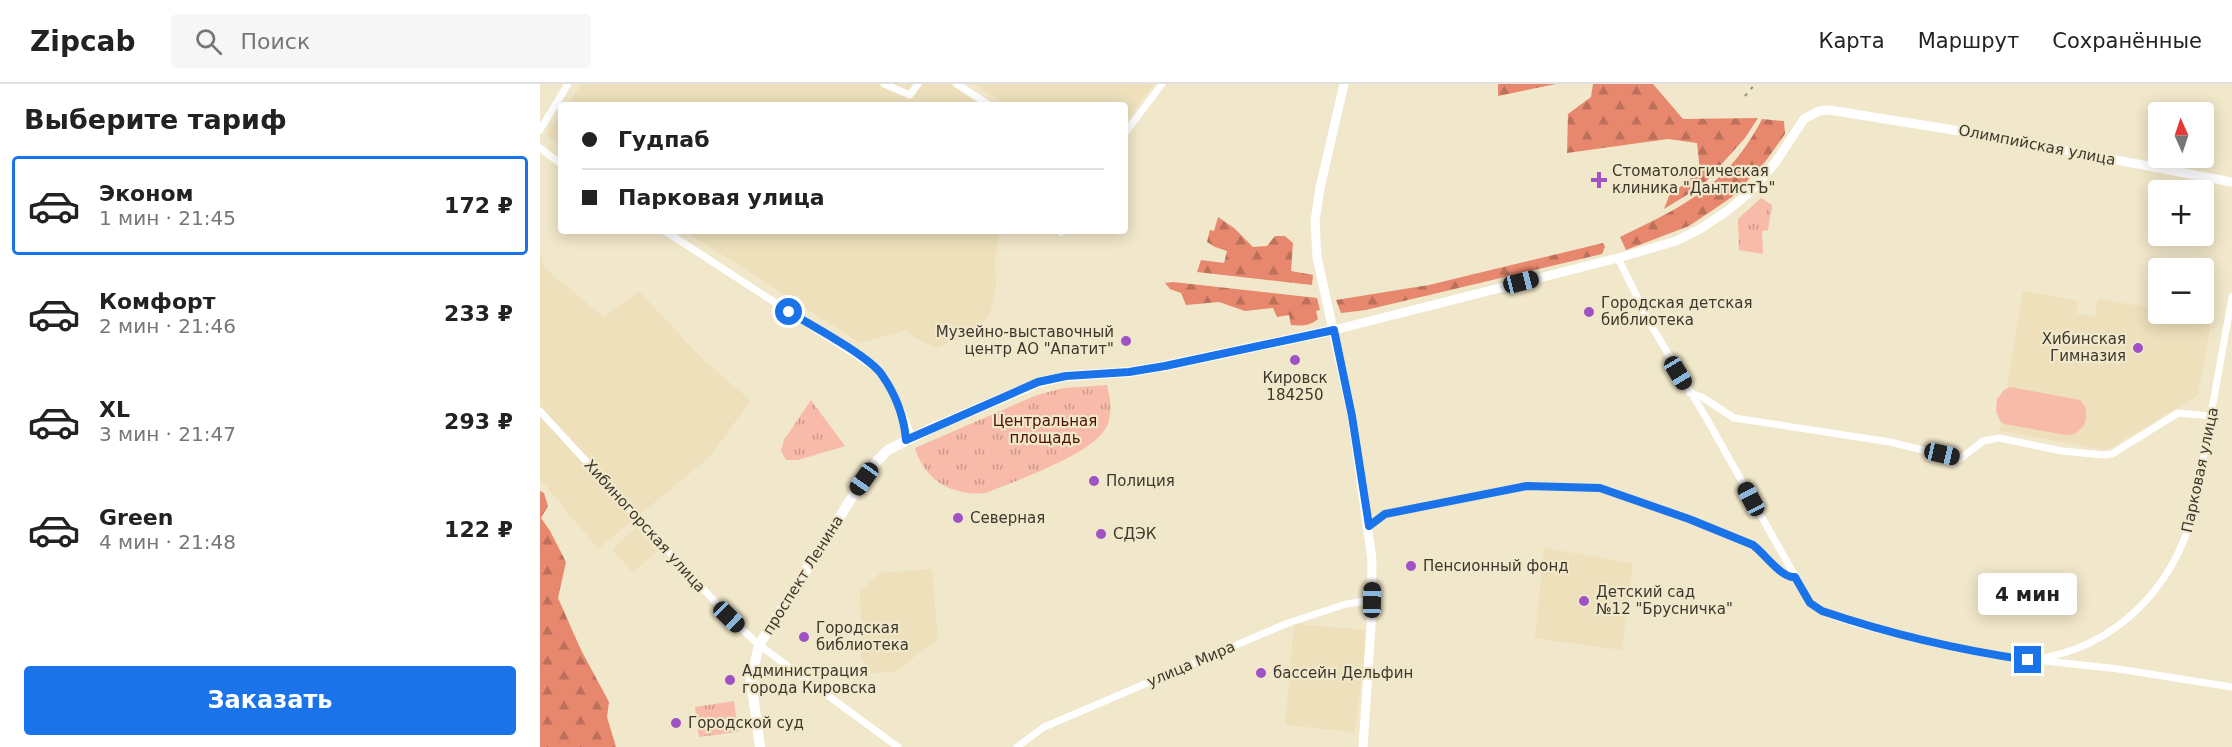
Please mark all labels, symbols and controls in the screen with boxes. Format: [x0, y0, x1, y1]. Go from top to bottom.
search box [171, 14, 591, 68]
text: Zipcab [30, 25, 135, 58]
icon: search [192, 25, 225, 58]
text: Поиск [240, 29, 310, 54]
text: Карта [1819, 29, 1885, 53]
text: Маршрут [1918, 29, 2019, 53]
text: Сохранённые [2052, 29, 2202, 53]
north arrow [2148, 102, 2214, 168]
map controls [2148, 102, 2214, 324]
text: Выберите тариф [24, 104, 287, 135]
street label: Олимпийская улица [1957, 121, 2117, 169]
text: Гудпаб [618, 127, 710, 152]
place label: Стоматологическая клиника "ДантистЪ" [1612, 162, 1775, 197]
marker: Стоматологическая клиника "ДантистЪ" [1590, 171, 1608, 189]
icon: car [27, 179, 81, 233]
button: + [2148, 180, 2214, 246]
text: Эконом [99, 181, 194, 206]
text: Парковая улица [618, 185, 825, 210]
text: 172 ₽ [444, 193, 513, 218]
text: 1 мин · 21:45 [99, 206, 236, 230]
button: − [2148, 258, 2214, 324]
car [1501, 269, 1541, 295]
icon: car [27, 287, 81, 341]
text: Комфорт [99, 289, 216, 314]
place label: Городская детская библиотека [1601, 294, 1753, 329]
route start [775, 298, 802, 325]
text: 233 ₽ [444, 301, 513, 326]
marker: Городская детская библиотека [1582, 305, 1596, 319]
text: 2 мин · 21:46 [99, 314, 236, 338]
place label: Музейно-выставочный центр АО "Апатит" [936, 323, 1114, 358]
place label: Хибинская Гимназия [2042, 330, 2126, 365]
marker: Музейно-выставочный центр АО "Апатит" [1119, 334, 1133, 348]
marker: Хибинская Гимназия [2131, 341, 2145, 355]
marker: Кировск 184250 [1288, 353, 1302, 367]
car [1661, 353, 1695, 393]
place label: Кировск 184250 [1262, 369, 1328, 404]
icon: car [27, 395, 81, 449]
text: XL [99, 397, 130, 422]
street label: Парковая улица [2178, 406, 2222, 534]
text: 293 ₽ [444, 409, 513, 434]
park label: Центральная площадь [993, 412, 1097, 447]
text: 3 мин · 21:47 [99, 422, 236, 446]
car [1922, 441, 1962, 467]
street label: Хибиногорская улица [581, 456, 709, 596]
car [846, 459, 882, 499]
place label: Полиция [1106, 472, 1175, 490]
marker: Полиция [1087, 474, 1101, 488]
car [1735, 479, 1767, 519]
icon: car [27, 503, 81, 557]
text: Green [99, 505, 173, 530]
place label: Северная [970, 509, 1045, 527]
marker: Северная [951, 511, 965, 525]
street label: проспект Ленина [759, 512, 847, 638]
text: 122 ₽ [444, 517, 513, 542]
place label: СДЭК [1113, 525, 1157, 543]
marker: СДЭК [1094, 527, 1108, 541]
text: 4 мин · 21:48 [99, 530, 236, 554]
place label: Пенсионный фонд [1423, 557, 1569, 575]
marker: Пенсионный фонд [1404, 559, 1418, 573]
callout: 4 мин [1978, 573, 2078, 615]
car [1363, 582, 1381, 618]
text: 4 мин [1995, 582, 2060, 606]
place label: Детский сад №12 "Брусничка" [1596, 583, 1733, 618]
marker: Детский сад №12 "Брусничка" [1577, 594, 1591, 608]
car [710, 598, 748, 636]
place label: Городская библиотека [816, 619, 909, 654]
marker: Городская библиотека [797, 630, 811, 644]
street label: улица Мира [1144, 637, 1238, 691]
route end [2014, 646, 2041, 673]
place label: Администрация города Кировска [742, 662, 877, 697]
place label: бассейн Дельфин [1273, 664, 1413, 682]
button: Заказать [24, 666, 516, 735]
marker: бассейн Дельфин [1254, 666, 1268, 680]
marker: Администрация города Кировска [723, 673, 737, 687]
place label: Городской суд [688, 714, 804, 732]
marker: Городской суд [669, 716, 683, 730]

